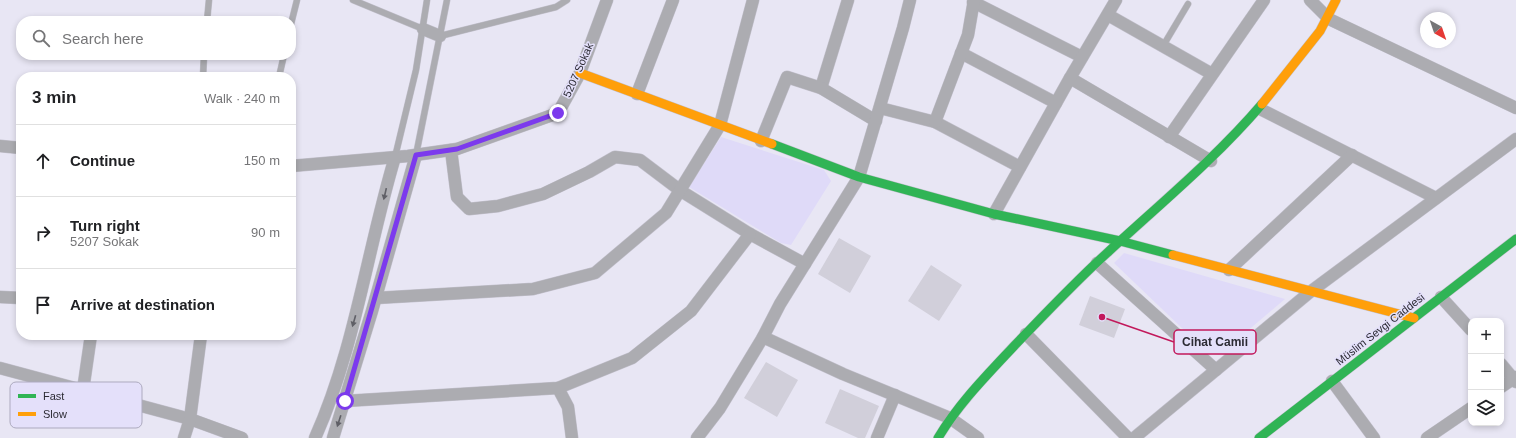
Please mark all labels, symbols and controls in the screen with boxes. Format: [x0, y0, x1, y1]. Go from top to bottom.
north arrow [1420, 12, 1456, 48]
search box [16, 16, 296, 60]
icon: search [30, 27, 52, 49]
text: Search here [62, 30, 144, 47]
street label: 5207 Sokak [561, 41, 595, 99]
text: 3 min [32, 88, 76, 107]
text: Walk · 240 m [204, 91, 280, 106]
route end [549, 104, 567, 122]
icon: ahead [32, 150, 54, 172]
text: Continue [70, 152, 135, 169]
text: 150 m [244, 153, 280, 168]
one-way arrow [381, 188, 387, 201]
text: Turn right [70, 217, 140, 234]
icon: right [32, 222, 54, 244]
text: 90 m [251, 225, 280, 240]
text: 5207 Sokak [70, 234, 139, 249]
street label: Müslim Sevgi Caddesi [1333, 291, 1427, 367]
icon: arrive [32, 294, 54, 316]
text: Arrive at destination [70, 296, 215, 313]
one-way arrow [351, 315, 357, 327]
map controls [1468, 318, 1504, 426]
button: + [1468, 318, 1504, 354]
callout: Cihat Camii [1174, 330, 1256, 354]
text: Cihat Camii [1182, 335, 1248, 349]
button: − [1468, 354, 1504, 390]
legend [10, 382, 142, 428]
text: Fast [43, 390, 64, 402]
button: layers [1468, 390, 1504, 426]
route start [336, 392, 354, 410]
text: Slow [43, 408, 67, 420]
one-way arrow [335, 415, 341, 427]

